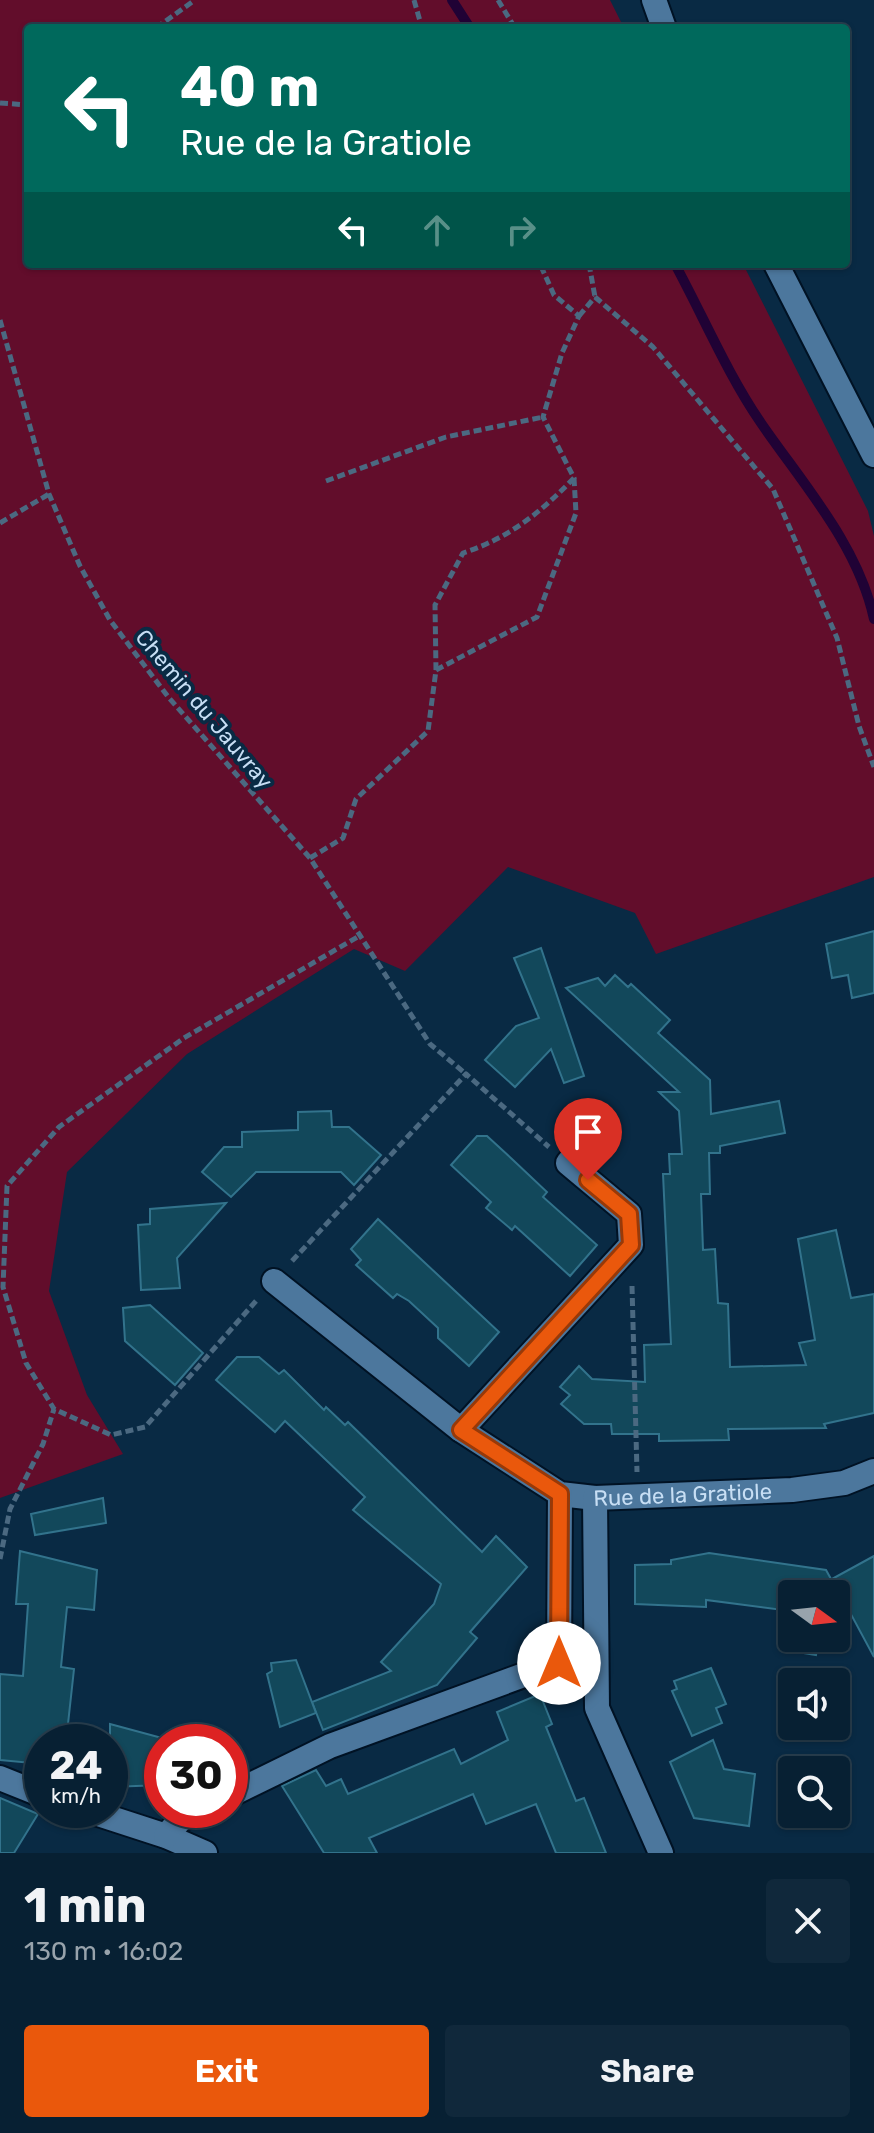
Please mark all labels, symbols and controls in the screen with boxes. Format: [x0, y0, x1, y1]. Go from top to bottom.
text: 40 m [180, 54, 320, 120]
icon: left [48, 56, 152, 160]
text: Rue de la Gratiole [180, 121, 472, 164]
icon: left [331, 208, 375, 252]
icon: ahead [415, 208, 459, 252]
icon: right [499, 208, 543, 252]
street label: Chemin du Jauvray [130, 624, 278, 794]
pin [554, 1098, 622, 1180]
icon: arrive [566, 1110, 610, 1154]
street label: Rue de la Gratiole [593, 1477, 772, 1512]
north arrow [778, 1580, 850, 1652]
map controls [778, 1580, 850, 1828]
position arrow [517, 1621, 601, 1705]
button: sound [778, 1668, 850, 1740]
speed limit sign: 30 [144, 1724, 248, 1828]
text: 24 [49, 1742, 103, 1789]
button: search [778, 1756, 850, 1828]
text: km/h [51, 1784, 101, 1808]
text: 1 min [24, 1877, 147, 1934]
button: close [766, 1879, 850, 1963]
text: 130 m · 16:02 [24, 1936, 183, 1967]
button: Exit [24, 2025, 429, 2117]
button: Share [445, 2025, 850, 2117]

